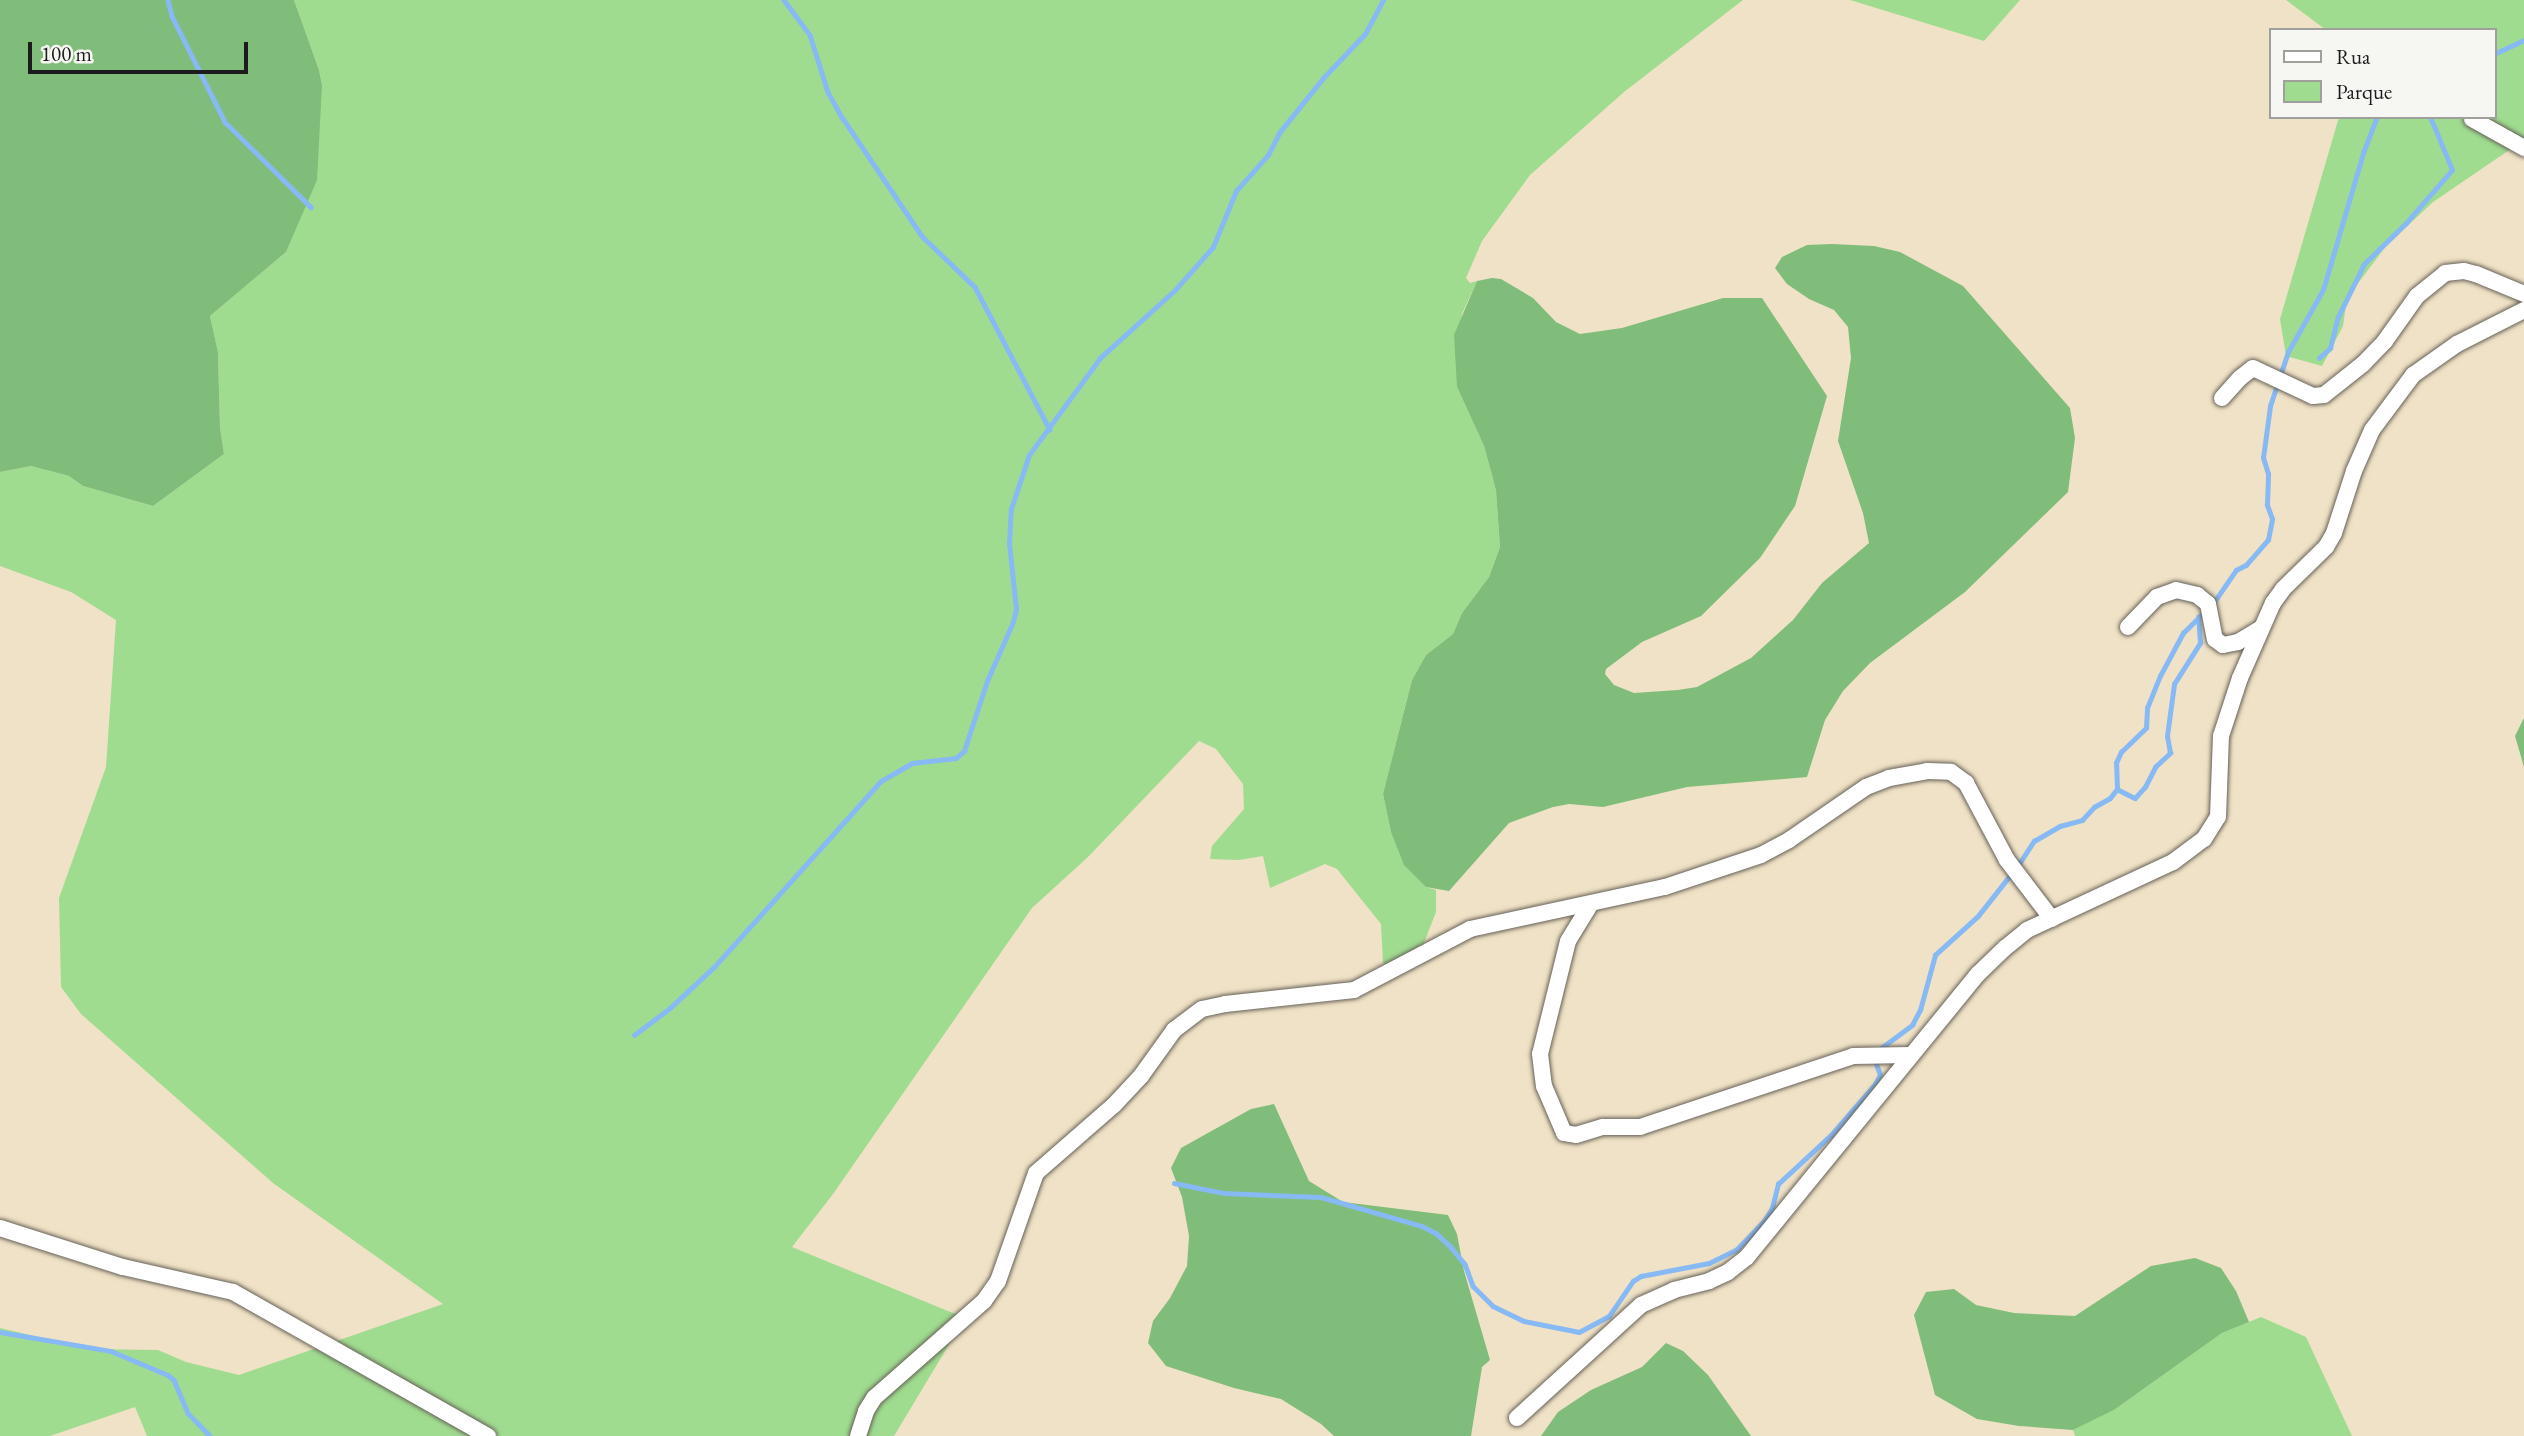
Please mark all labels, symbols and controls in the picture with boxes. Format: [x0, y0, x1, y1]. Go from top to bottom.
scale bar [32, 28, 252, 72]
legend [2268, 28, 2496, 119]
text: 100 m [41, 40, 92, 67]
text: Rua [2336, 43, 2370, 70]
text: Parque [2336, 78, 2392, 105]

